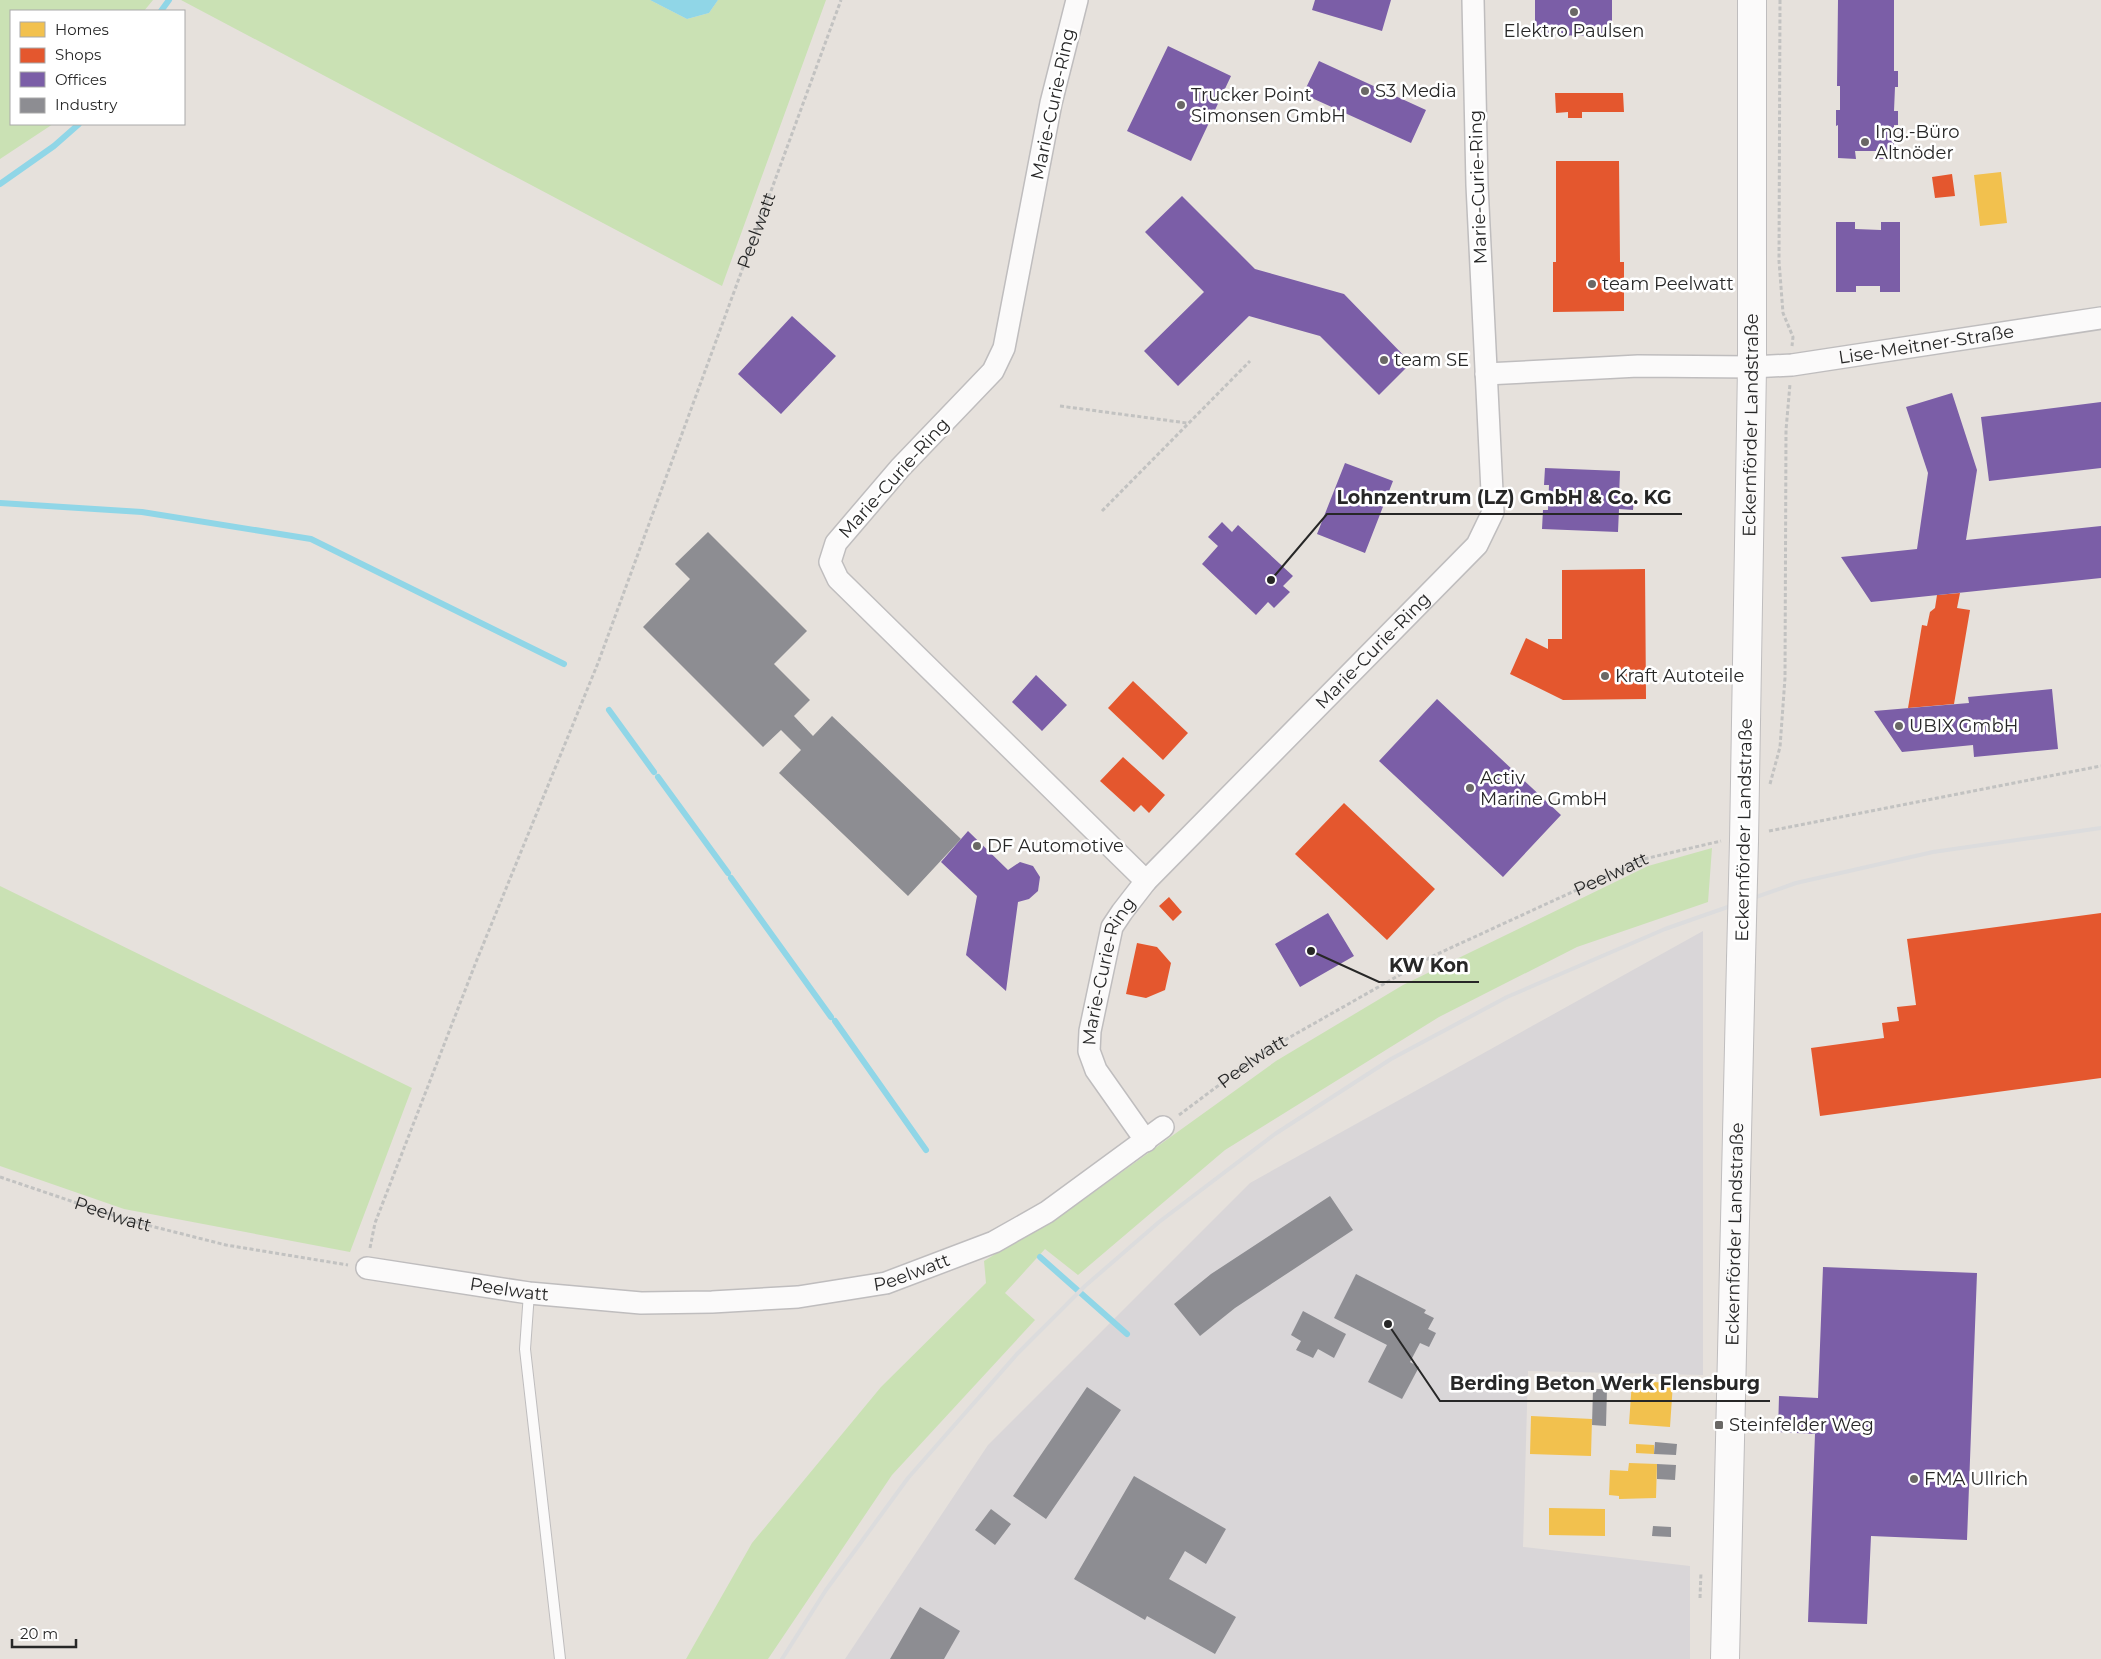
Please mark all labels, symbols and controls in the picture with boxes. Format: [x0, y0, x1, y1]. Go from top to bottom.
marker: Elektro Paulsen [1568, 6, 1580, 18]
legend [10, 10, 185, 125]
text: Homes [55, 20, 109, 39]
place label: Elektro Paulsen [1504, 20, 1644, 42]
street label: Marie-Curie-Ring [1026, 26, 1080, 182]
text: Shops [55, 45, 101, 64]
text: Offices [55, 70, 107, 89]
place label: S3 Media [1375, 80, 1457, 102]
place label: Trucker Point Simonsen GmbH [1191, 84, 1346, 127]
marker: S3 Media [1359, 85, 1371, 97]
text: Industry [55, 95, 118, 114]
marker: Trucker Point Simonsen GmbH [1175, 99, 1187, 111]
street label: Marie-Curie-Ring [1464, 109, 1492, 265]
place label: Ing.-Büro Altnöder [1875, 121, 1959, 164]
marker: Ing.-Büro Altnöder [1859, 136, 1871, 148]
street label: Peelwatt [732, 189, 781, 272]
place label: team Peelwatt [1602, 273, 1734, 295]
marker: team Peelwatt [1586, 278, 1598, 290]
street label: Eckernförder Landstraße [1738, 313, 1763, 537]
street label: Lise-Meitner-Straße [1837, 320, 2016, 369]
place label: team SE [1394, 349, 1469, 371]
marker: team SE [1378, 354, 1390, 366]
street label: Marie-Curie-Ring [834, 413, 954, 543]
callout: Lohnzentrum (LZ) GmbH & Co. KG [1327, 480, 1682, 514]
text: Lohnzentrum (LZ) GmbH & Co. KG [1336, 486, 1672, 509]
street label: Marie-Curie-Ring [1311, 588, 1435, 713]
place label: Kraft Autoteile [1615, 665, 1744, 687]
marker: Kraft Autoteile [1599, 670, 1611, 682]
place label: UBIX GmbH [1909, 715, 2018, 737]
street label: Eckernförder Landstraße [1731, 718, 1757, 942]
marker: UBIX GmbH [1893, 720, 1905, 732]
place label: Activ Marine GmbH [1480, 767, 1607, 810]
marker: Activ Marine GmbH [1464, 782, 1476, 794]
place label: DF Automotive [987, 835, 1124, 857]
marker: DF Automotive [971, 840, 983, 852]
street label: Peelwatt [1570, 848, 1652, 901]
street label: Marie-Curie-Ring [1078, 893, 1140, 1046]
callout: KW Kon [1379, 948, 1479, 982]
text: KW Kon [1389, 954, 1469, 977]
street label: Peelwatt [1213, 1030, 1291, 1093]
street label: Eckernförder Landstraße [1721, 1122, 1748, 1346]
street label: Peelwatt [71, 1192, 154, 1237]
street label: Peelwatt [872, 1249, 953, 1296]
street label: Peelwatt [468, 1273, 550, 1306]
callout: Berding Beton Werk Flensburg [1440, 1367, 1770, 1401]
text: Berding Beton Werk Flensburg [1450, 1372, 1760, 1395]
place label: Steinfelder Weg [1729, 1414, 1874, 1436]
marker: Steinfelder Weg [1713, 1419, 1725, 1431]
place label: FMA Ullrich [1924, 1468, 2028, 1490]
marker: FMA Ullrich [1908, 1473, 1920, 1485]
scale bar [12, 1616, 76, 1648]
text: 20 m [20, 1624, 58, 1643]

